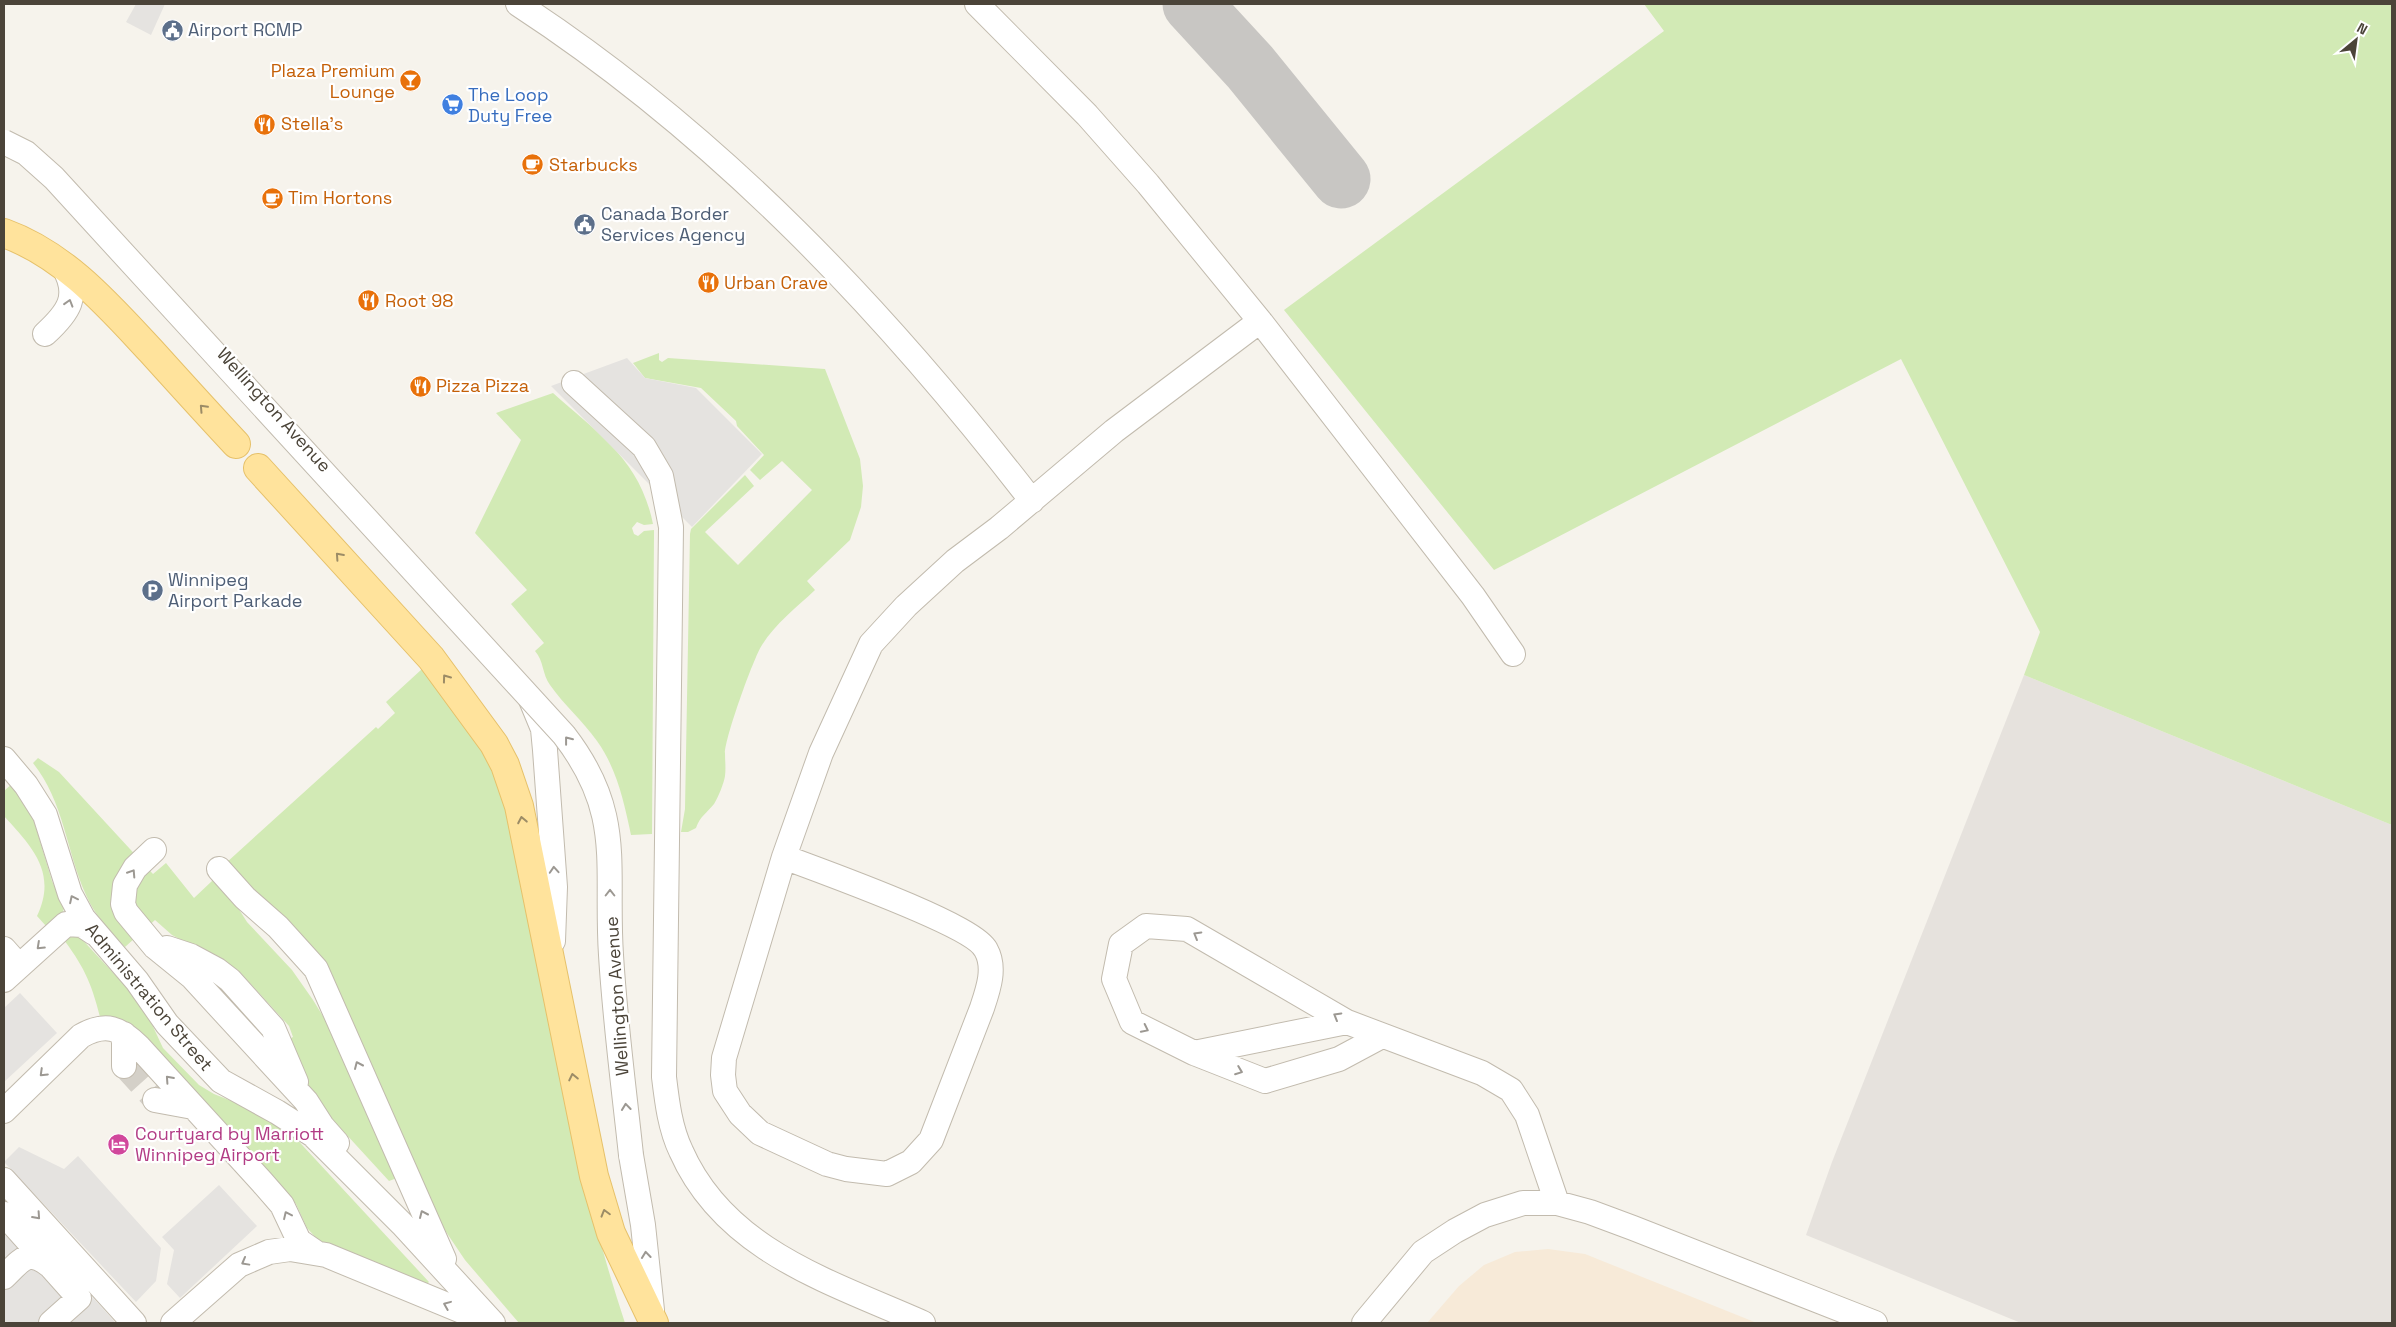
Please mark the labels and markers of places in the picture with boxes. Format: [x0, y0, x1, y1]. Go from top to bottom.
public building icon: Airport RCMP [160, 18, 184, 42]
place label: Airport RCMP [188, 18, 302, 41]
place label: Plaza Premium Lounge [271, 59, 395, 103]
bar icon: Plaza Premium Lounge [399, 69, 423, 93]
place label: The Loop Duty Free [468, 83, 552, 127]
supermarket icon: The Loop Duty Free [440, 93, 464, 117]
restaurant icon: Stella's [253, 112, 277, 136]
place label: Stella's [281, 112, 343, 135]
cafe icon: Starbucks [521, 153, 545, 177]
place label: Starbucks [549, 153, 638, 176]
cafe icon: Tim Hortons [260, 186, 284, 210]
place label: Tim Hortons [288, 186, 392, 209]
place label: Canada Border Services Agency [601, 202, 745, 246]
public building icon: Canada Border Services Agency [573, 212, 597, 236]
restaurant icon: Urban Crave [696, 271, 720, 295]
place label: Urban Crave [724, 271, 828, 294]
restaurant icon: Root 98 [357, 289, 381, 313]
place label: Root 98 [385, 289, 453, 312]
restaurant icon: Pizza Pizza [408, 374, 432, 398]
place label: Pizza Pizza [436, 374, 529, 397]
place label: Winnipeg Airport Parkade [168, 568, 303, 612]
parking icon: Winnipeg Airport Parkade [140, 578, 164, 602]
place label: Courtyard by Marriott Winnipeg Airport [135, 1122, 324, 1166]
hotel icon: Courtyard by Marriott Winnipeg Airport [107, 1132, 131, 1156]

